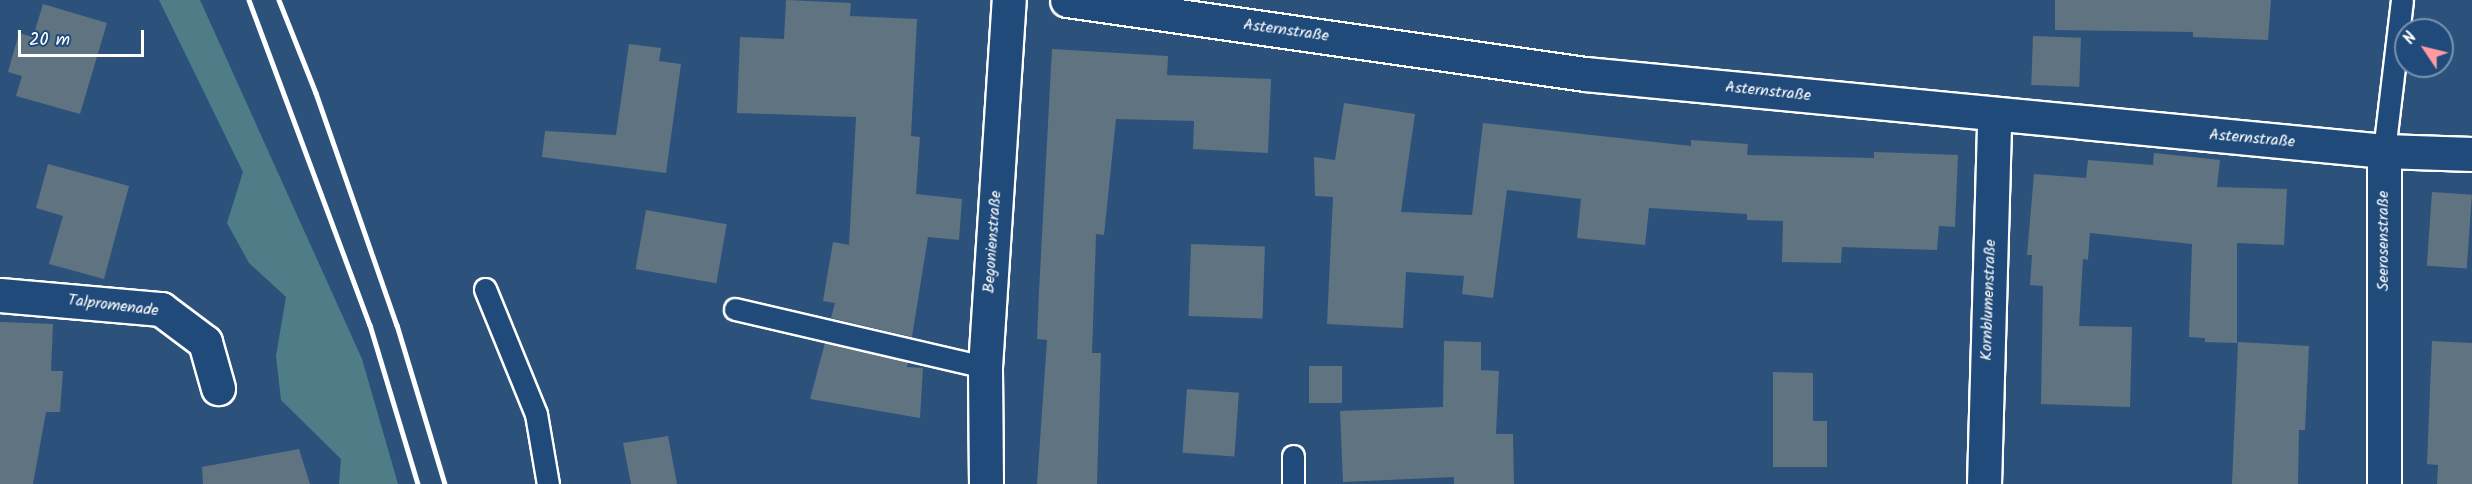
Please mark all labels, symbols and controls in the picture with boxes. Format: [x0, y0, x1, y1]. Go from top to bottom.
street label: Asternstraße [1242, 16, 1330, 46]
scale bar [21, 18, 147, 56]
north arrow [2394, 18, 2454, 78]
text: 20 m [29, 26, 70, 55]
text: N [2397, 27, 2424, 50]
street label: Asternstraße [1724, 78, 1812, 106]
street label: Asternstraße [2208, 126, 2296, 152]
street label: Begonienstraße [980, 190, 1006, 294]
street label: Seerosenstraße [2374, 191, 2394, 291]
street label: Kornblumenstraße [1977, 239, 2001, 361]
street label: Talpromenade [67, 291, 159, 321]

